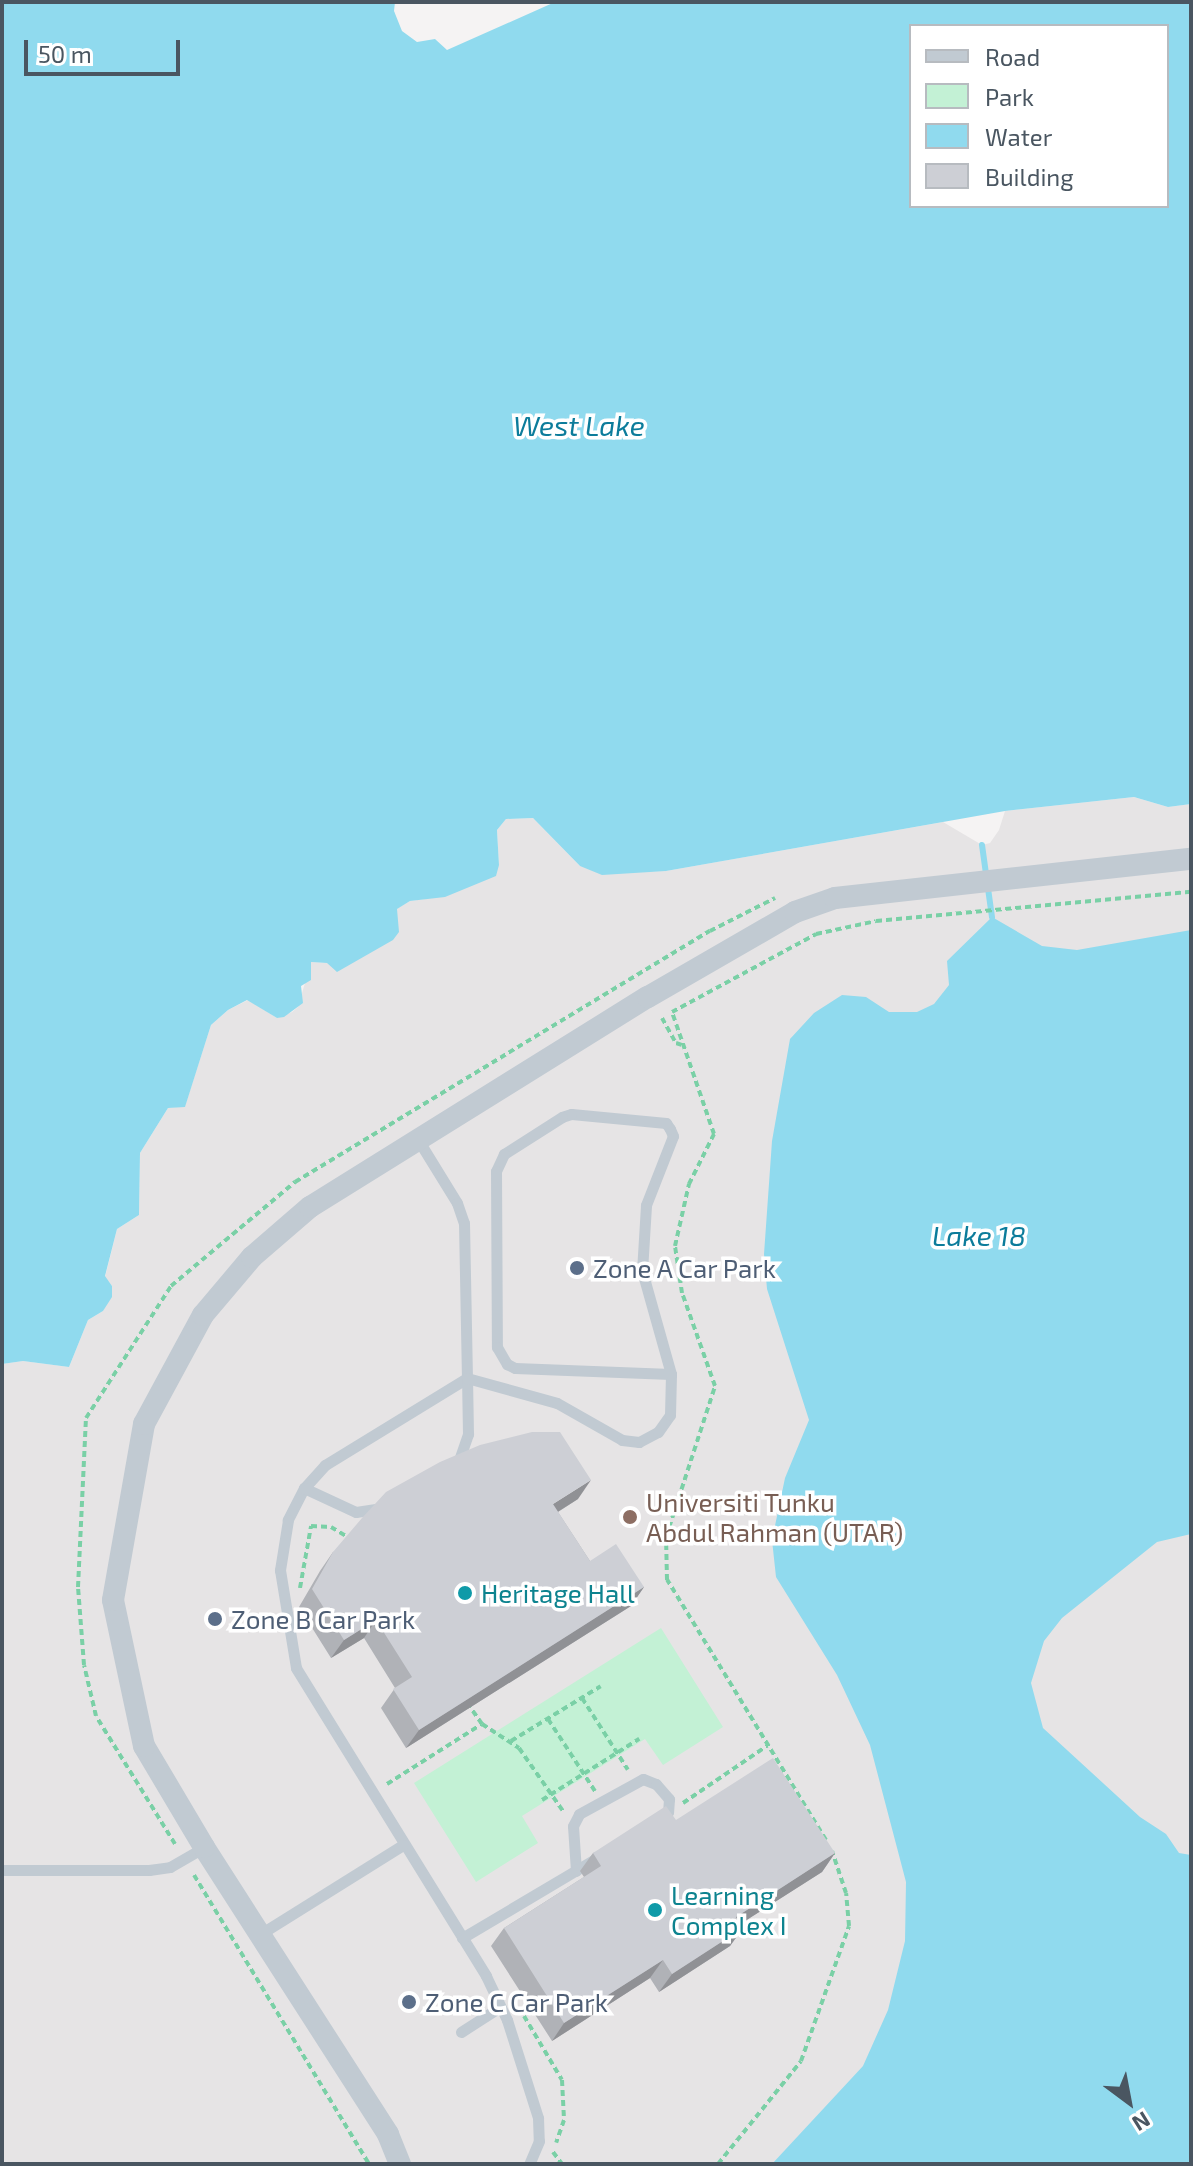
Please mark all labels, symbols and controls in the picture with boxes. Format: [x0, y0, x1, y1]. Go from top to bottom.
scale bar [28, 24, 184, 74]
legend [909, 24, 1169, 208]
text: 50 m [38, 39, 92, 68]
text: Road [985, 42, 1040, 71]
text: Park [985, 82, 1034, 111]
text: Water [985, 122, 1052, 151]
text: Building [985, 162, 1074, 191]
water label: West Lake [513, 408, 645, 442]
water label: Lake 18 [932, 1218, 1026, 1252]
place label: Zone A Car Park [593, 1252, 778, 1284]
marker: Zone A Car Park [568, 1259, 586, 1277]
place label: Universiti Tunku Abdul Rahman (UTAR) [646, 1486, 904, 1548]
marker: Universiti Tunku Abdul Rahman (UTAR) [621, 1508, 639, 1526]
place label: Heritage Hall [481, 1577, 635, 1609]
marker: Heritage Hall [456, 1584, 474, 1602]
place label: Zone B Car Park [231, 1603, 416, 1635]
marker: Zone B Car Park [206, 1610, 224, 1628]
place label: Learning Complex I [671, 1879, 786, 1940]
marker: Learning Complex I [646, 1901, 664, 1919]
place label: Zone C Car Park [425, 1986, 608, 2018]
marker: Zone C Car Park [400, 1993, 418, 2011]
north arrow [1089, 2062, 1169, 2142]
text: N [1128, 2107, 1155, 2138]

